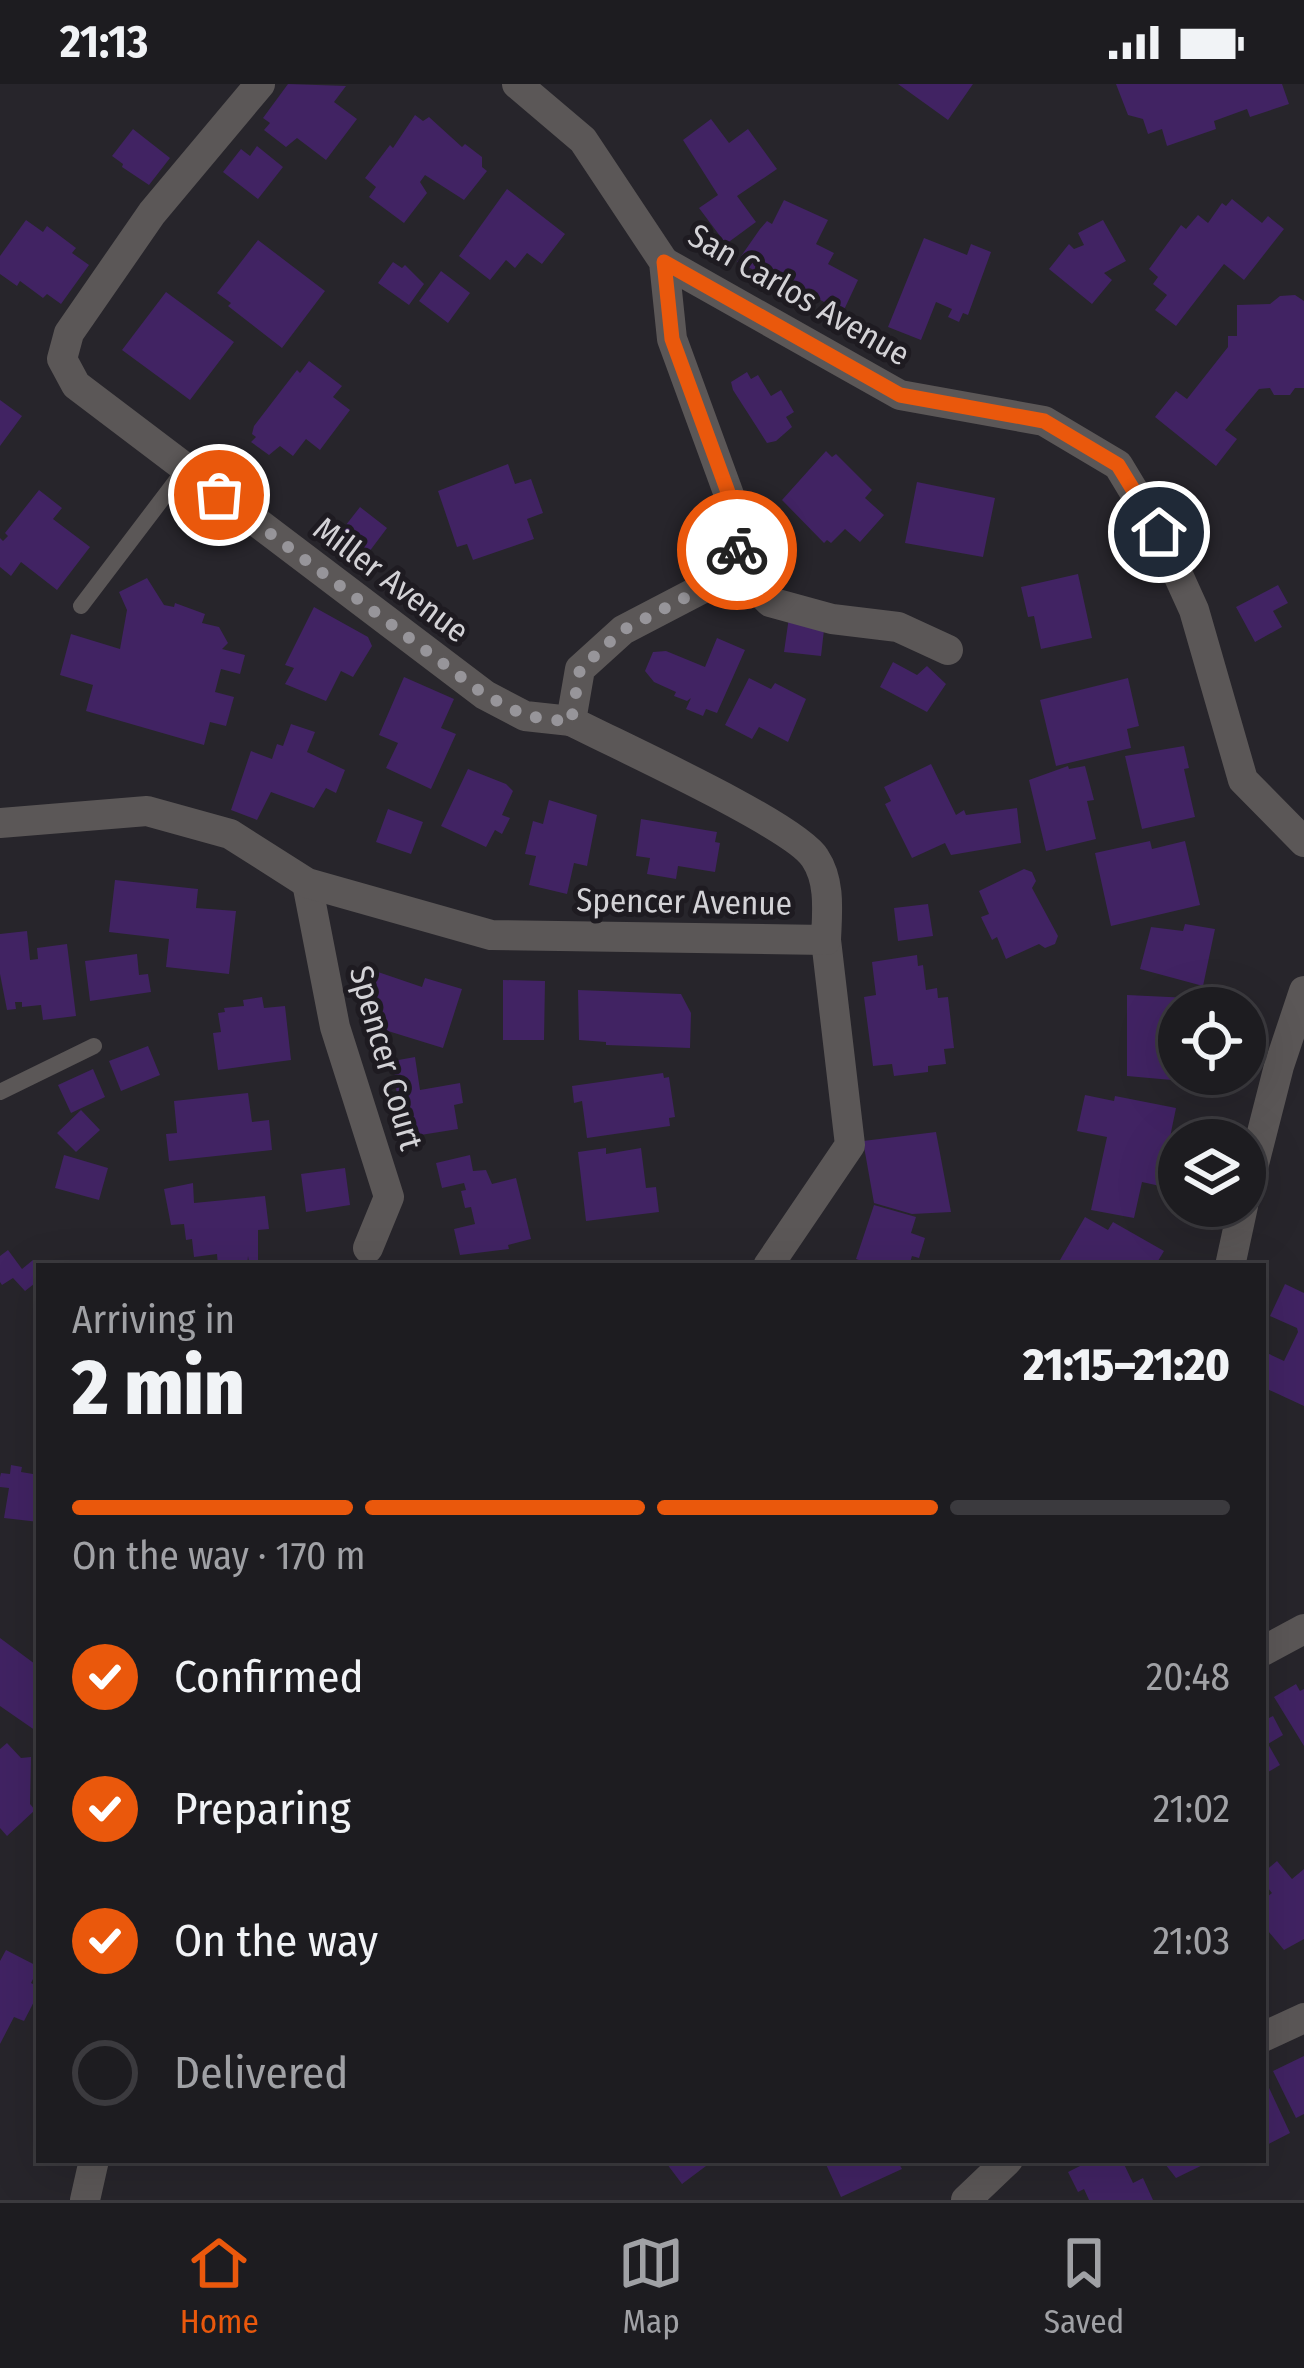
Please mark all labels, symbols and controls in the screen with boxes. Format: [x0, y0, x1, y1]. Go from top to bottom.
text: 21:13 [60, 15, 148, 69]
street label: San Carlos Avenue [681, 215, 917, 375]
pin [168, 444, 270, 546]
icon: bag [186, 462, 252, 528]
pin [1108, 481, 1210, 583]
courier [677, 490, 797, 610]
icon: home [1126, 499, 1192, 565]
street label: Miller Avenue [306, 509, 476, 651]
icon: bike [704, 517, 770, 583]
street label: Spencer Avenue [576, 880, 792, 924]
street label: Spencer Court [341, 961, 431, 1155]
map controls [1158, 987, 1266, 1227]
button: locate [1158, 987, 1266, 1095]
button: layers [1158, 1119, 1266, 1227]
text: Arriving in [72, 1297, 235, 1343]
text: 21:15–21:20 [1023, 1338, 1230, 1392]
text: 2 min [72, 1341, 245, 1435]
text: On the way · 170 m [72, 1533, 366, 1579]
icon: check [72, 1644, 138, 1710]
text: Confirmed [174, 1650, 364, 1704]
text: 20:48 [1146, 1654, 1230, 1700]
icon: check [72, 1776, 138, 1842]
text: Preparing [174, 1782, 351, 1836]
text: 21:02 [1153, 1786, 1230, 1832]
icon: check [72, 1908, 138, 1974]
text: On the way [174, 1914, 378, 1968]
text: 21:03 [1153, 1918, 1230, 1964]
text: Delivered [174, 2046, 348, 2100]
tab: Home [180, 2230, 259, 2342]
tab: Map [618, 2230, 684, 2342]
tab: Saved [1044, 2230, 1124, 2342]

